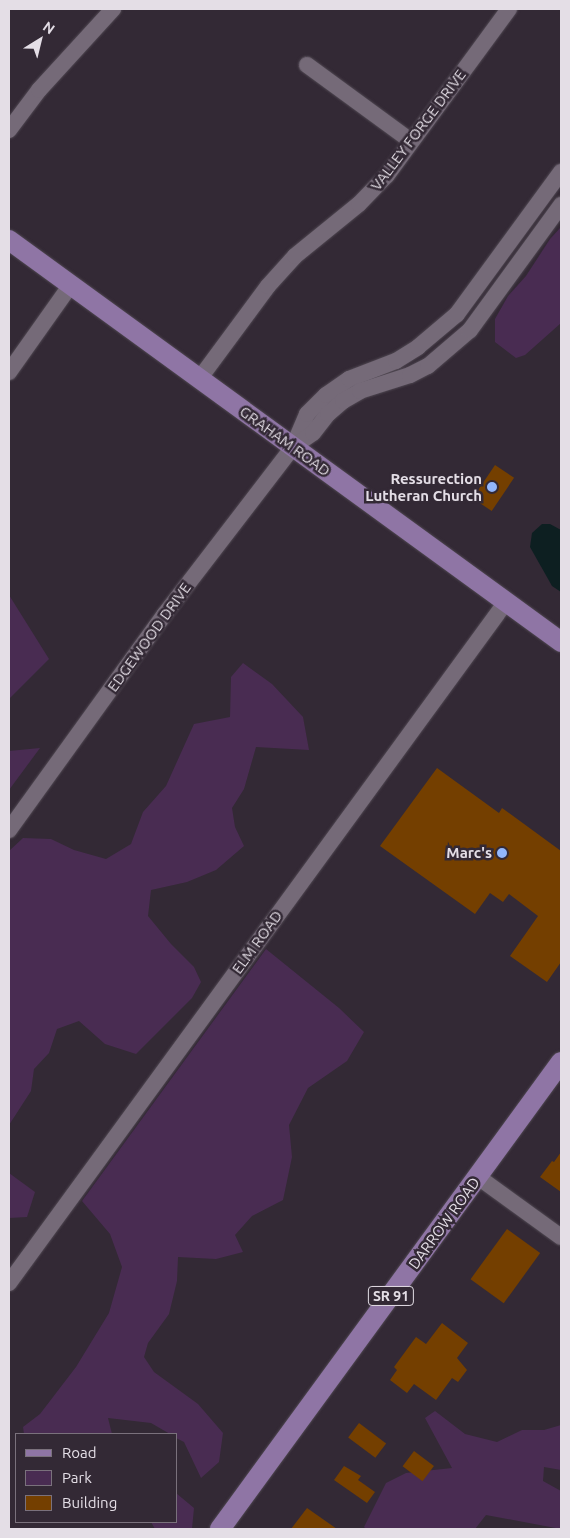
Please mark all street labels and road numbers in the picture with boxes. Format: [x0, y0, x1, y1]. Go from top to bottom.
street label: VALLEY FORGE DRIVE [367, 66, 469, 194]
street label: GRAHAM ROAD [236, 402, 334, 480]
street label: EDGEWOOD DRIVE [103, 579, 195, 695]
street label: ELM ROAD [228, 907, 286, 977]
street label: DARROW ROAD [405, 1174, 483, 1272]
road number: SR 91 [367, 1284, 415, 1308]

